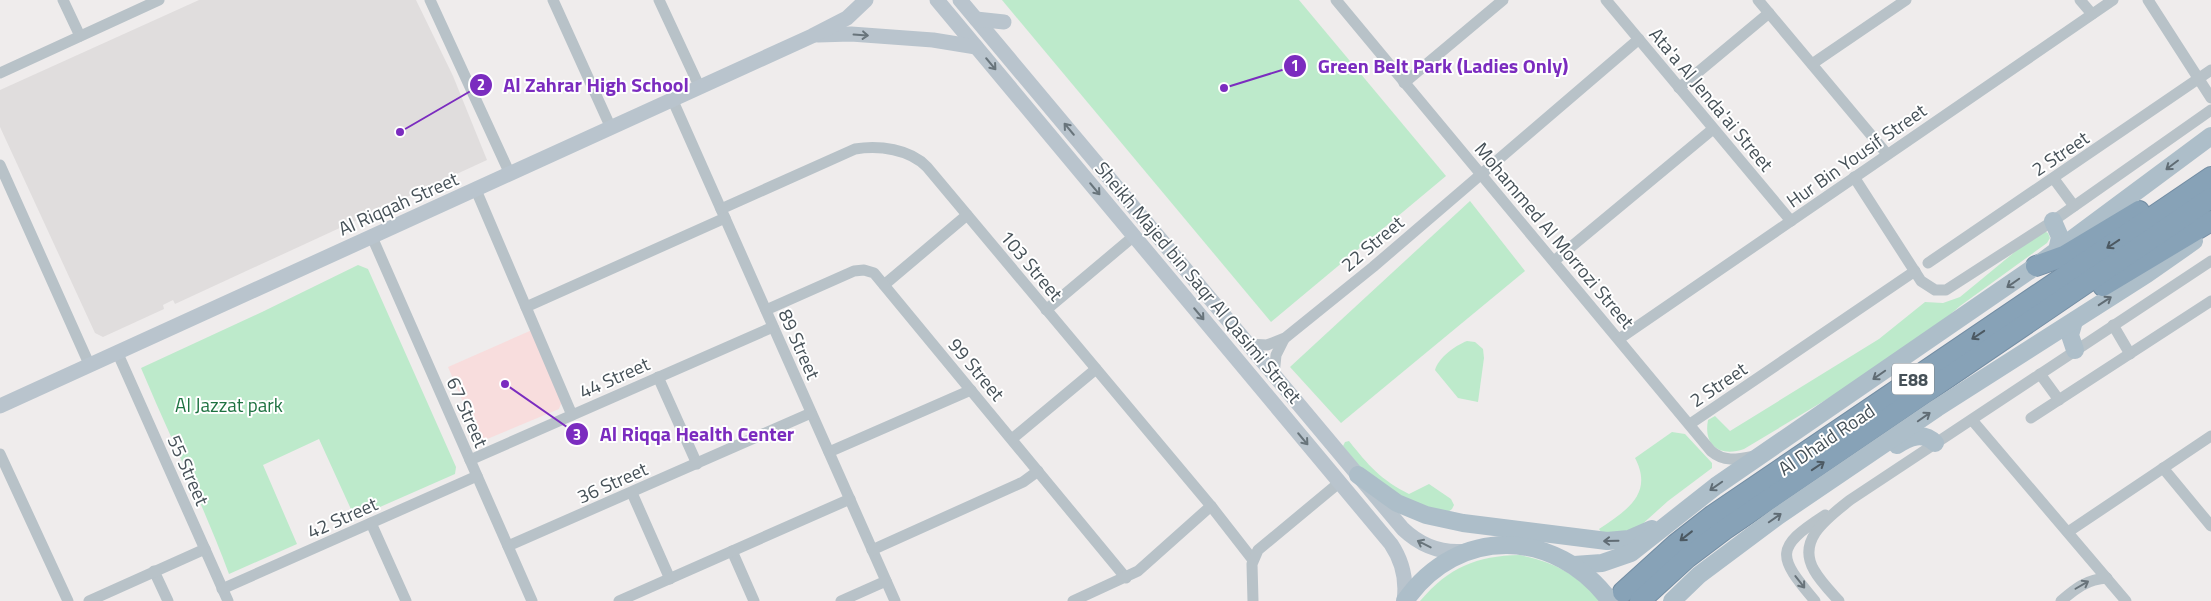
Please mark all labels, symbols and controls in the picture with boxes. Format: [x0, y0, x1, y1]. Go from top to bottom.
street label: Ata'a Al Jenda'ai Street [1643, 21, 1781, 178]
one-way arrow [852, 30, 868, 40]
callout: Green Belt Park (Ladies Only) [1283, 48, 1578, 83]
text: Green Belt Park (Ladies Only) [1318, 50, 1568, 81]
text: 1 [1291, 54, 1299, 77]
one-way arrow [985, 58, 996, 71]
callout: Al Zahrar High School [468, 67, 699, 102]
text: Al Zahrar High School [503, 69, 689, 100]
text: 2 [477, 73, 485, 96]
street label: Hur Bin Yousif Street [1780, 96, 1932, 214]
one-way arrow [1063, 122, 1074, 135]
street label: 2 Street [2025, 123, 2095, 183]
street label: Mohammed Al Morrozi Street [1468, 135, 1642, 335]
street label: Sheikh Majed bin Saqr Al Qasimi Street [1089, 155, 1309, 410]
one-way arrow [2166, 160, 2179, 171]
street label: Al Riqqah Street [333, 163, 463, 242]
one-way arrow [1089, 182, 1100, 195]
street label: 22 Street [1334, 208, 1410, 278]
street label: 103 Street [994, 223, 1071, 307]
one-way arrow [2106, 239, 2120, 249]
one-way arrow [2006, 278, 2020, 288]
one-way arrow [2098, 296, 2112, 306]
street label: 89 Street [772, 304, 829, 384]
one-way arrow [1194, 307, 1205, 320]
one-way arrow [1972, 330, 1986, 340]
street label: 99 Street [942, 331, 1012, 407]
street label: 44 Street [574, 348, 654, 405]
street label: 2 Street [1683, 354, 1753, 414]
road number: E88 [1892, 364, 1934, 394]
one-way arrow [1872, 370, 1886, 380]
street label: 67 Street [440, 372, 497, 452]
park label: Al Jazzat park [175, 390, 283, 419]
street label: Al Dhaid Road [1772, 396, 1880, 482]
one-way arrow [1917, 412, 1931, 422]
callout: Al Riqqa Health Center [564, 417, 804, 452]
text: Al Riqqa Health Center [600, 418, 795, 449]
text: 3 [573, 423, 581, 446]
street label: 55 Street [161, 430, 218, 510]
one-way arrow [1298, 432, 1309, 445]
street label: 36 Street [572, 453, 652, 510]
one-way arrow [1811, 461, 1825, 471]
one-way arrow [1709, 481, 1723, 491]
street label: 42 Street [302, 488, 382, 545]
one-way arrow [1768, 513, 1782, 523]
one-way arrow [1680, 530, 1693, 541]
one-way arrow [1604, 536, 1620, 546]
one-way arrow [1417, 539, 1432, 548]
one-way arrow [1794, 576, 1805, 589]
one-way arrow [2074, 580, 2089, 590]

